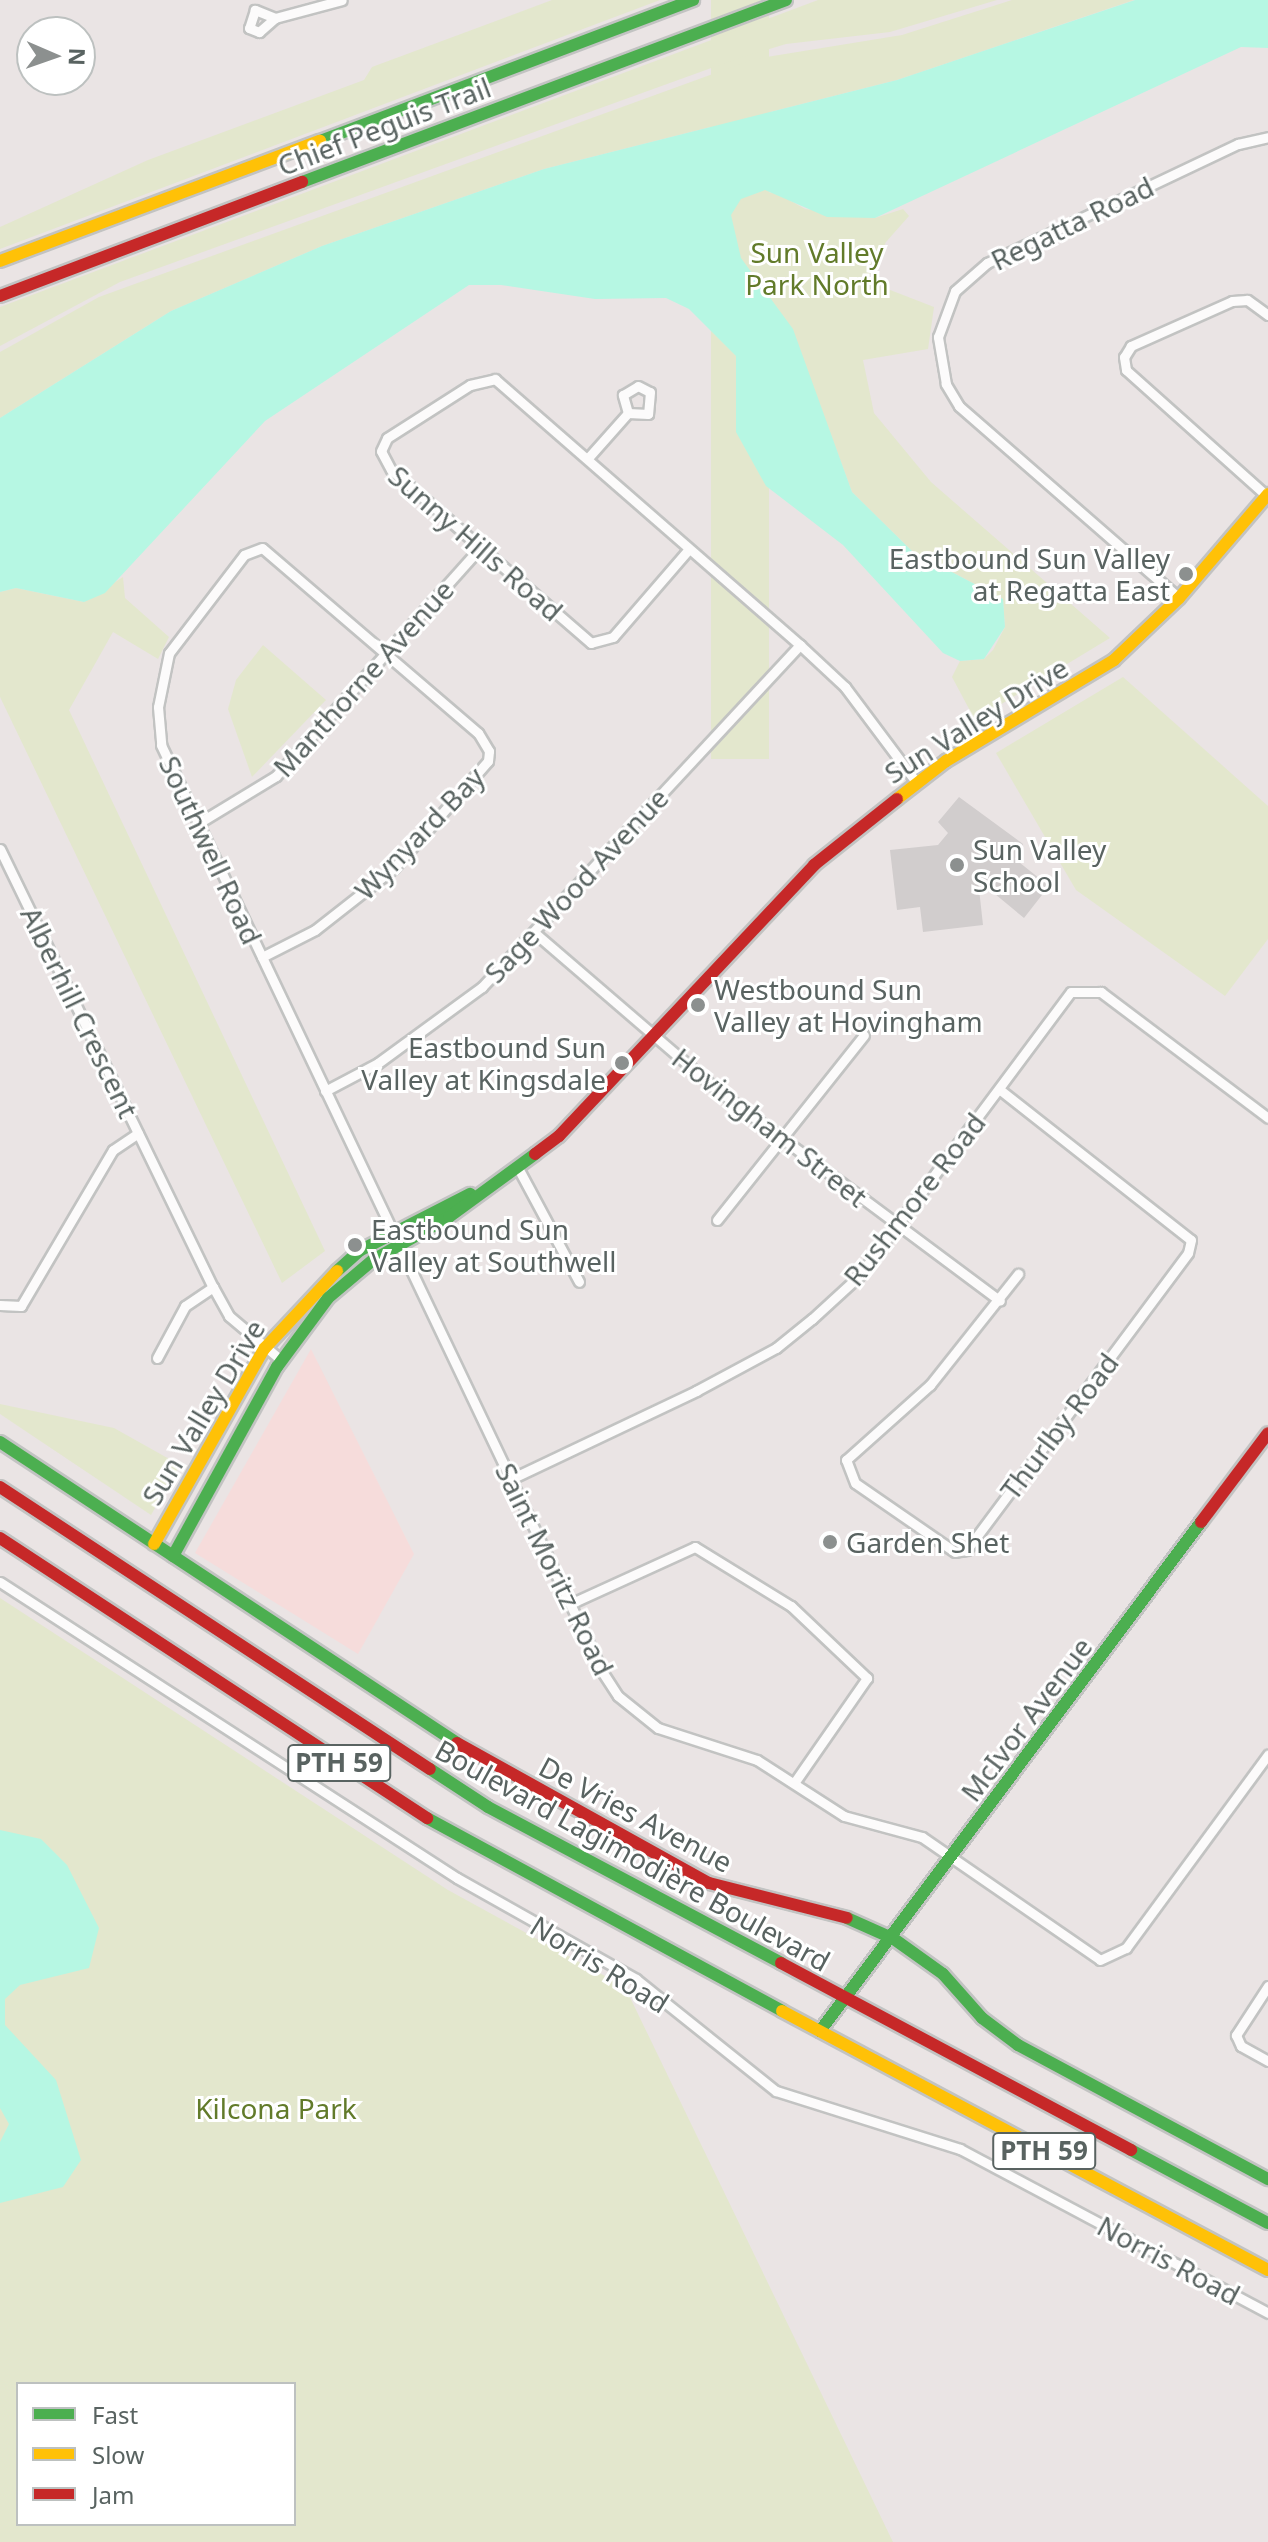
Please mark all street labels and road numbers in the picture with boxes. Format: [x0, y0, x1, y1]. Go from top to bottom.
street label: Chief Peguis Trail [273, 70, 495, 182]
street label: Regatta Road [985, 169, 1159, 277]
street label: Sunny Hills Road [382, 458, 570, 628]
street label: Manthorne Avenue [266, 573, 460, 783]
street label: Sun Valley Drive [878, 650, 1074, 790]
street label: Southwell Road [153, 751, 269, 949]
street label: Wynyard Bay [347, 760, 491, 906]
street label: Sage Wood Avenue [477, 781, 675, 989]
street label: Alberhill Crescent [14, 901, 146, 1123]
street label: Hovingham Street [666, 1041, 874, 1213]
street label: Rushmore Road [836, 1106, 992, 1292]
street label: Sun Valley Drive [135, 1313, 271, 1511]
street label: Thurlby Road [993, 1346, 1125, 1506]
street label: Saint Moritz Road [489, 1457, 621, 1681]
street label: McIvor Avenue [953, 1630, 1099, 1808]
street label: Boulevard Lagimodière Boulevard [430, 1732, 836, 1978]
road number: PTH 59 [287, 1741, 391, 1785]
street label: De Vries Avenue [534, 1749, 738, 1879]
street label: Norris Road [525, 1908, 675, 2020]
road number: PTH 59 [992, 2129, 1096, 2173]
street label: Norris Road [1092, 2208, 1246, 2312]

